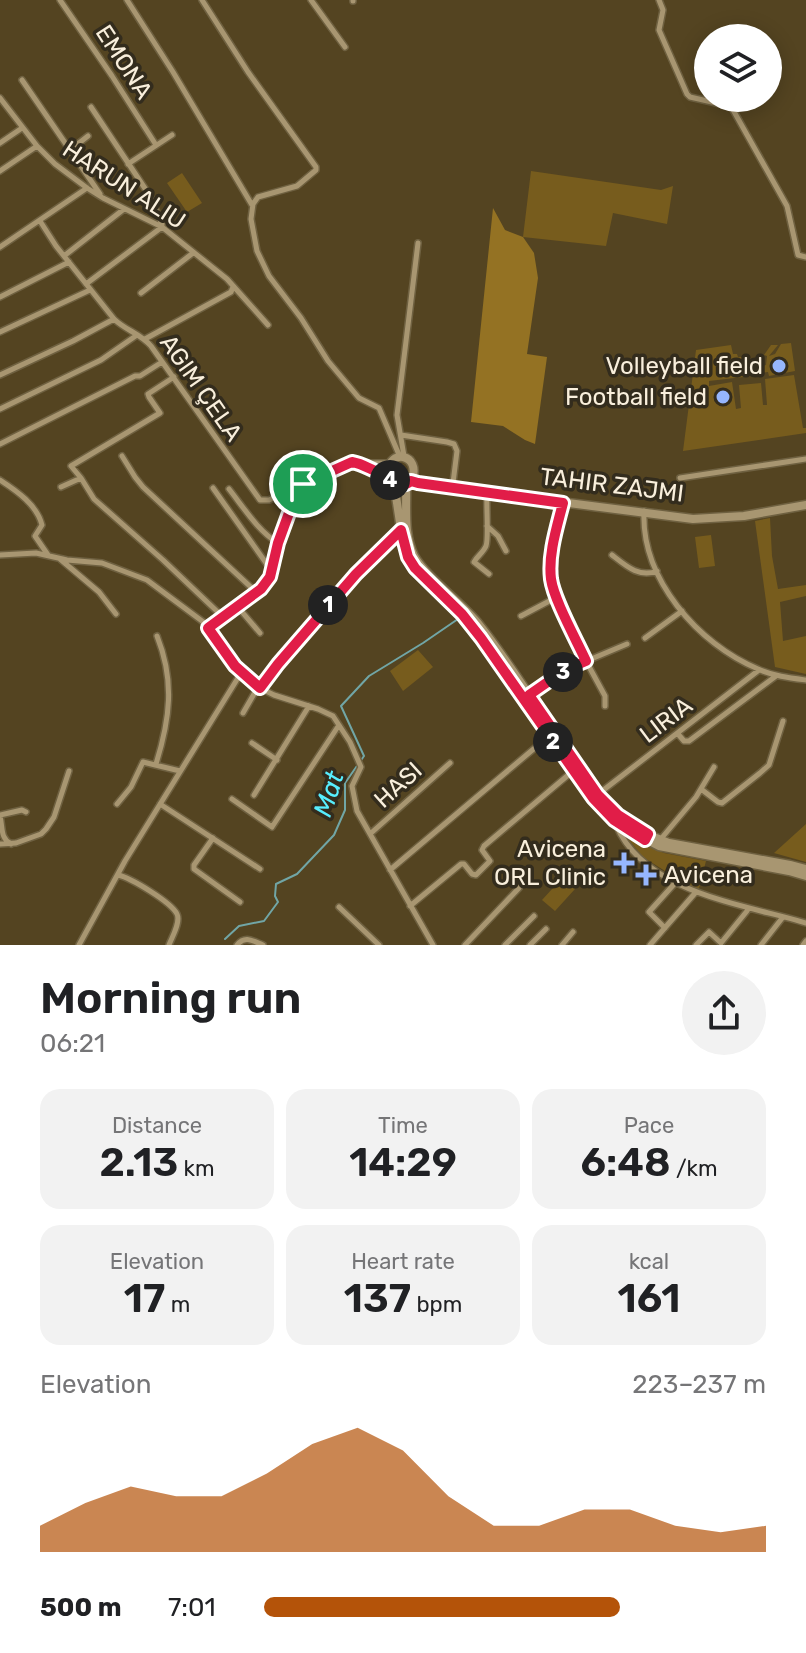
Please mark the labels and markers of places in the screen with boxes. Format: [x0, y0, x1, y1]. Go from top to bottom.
place label: Volleyball field [606, 352, 763, 380]
marker: Volleyball field [770, 357, 788, 375]
place label: Football field [565, 383, 707, 411]
marker: Football field [714, 388, 732, 406]
pin [269, 450, 337, 518]
pin: 4 [370, 460, 410, 500]
pin: 1 [308, 585, 348, 625]
pin: 3 [543, 652, 583, 692]
pin: 2 [533, 722, 573, 762]
place label: Avicena ORL Clinic [494, 835, 606, 891]
marker: Avicena ORL Clinic [613, 852, 635, 874]
place label: Avicena [664, 861, 753, 889]
marker: Avicena [635, 864, 657, 886]

